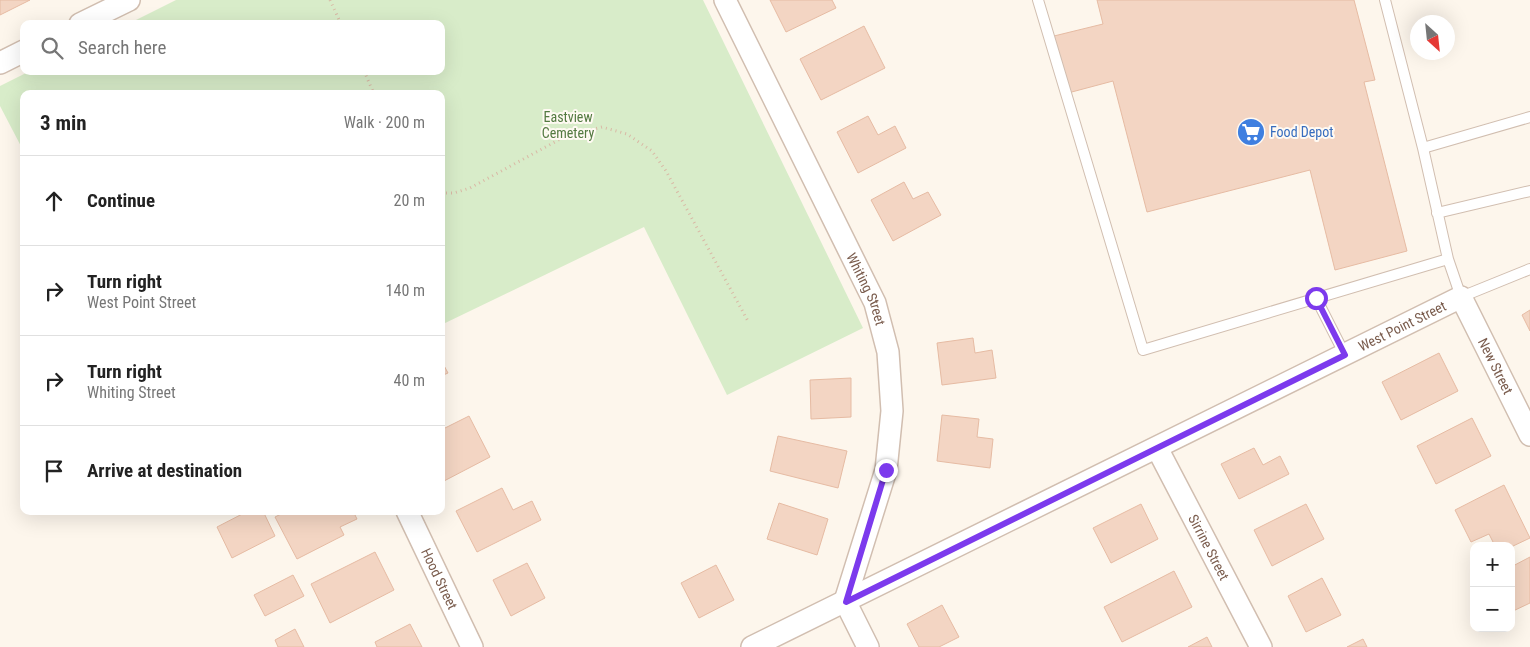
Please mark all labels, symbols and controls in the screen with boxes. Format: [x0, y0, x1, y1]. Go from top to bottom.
north arrow [1410, 15, 1455, 60]
search box [20, 20, 445, 75]
icon: search [38, 34, 66, 62]
text: Search here [78, 36, 166, 59]
park label: Eastview Cemetery [542, 109, 594, 141]
text: 3 min [40, 111, 87, 135]
text: Walk · 200 m [344, 113, 425, 132]
supermarket icon: Food Depot [1236, 117, 1266, 147]
place label: Food Depot [1270, 124, 1333, 140]
icon: ahead [40, 187, 68, 215]
text: Continue [87, 189, 155, 212]
text: 20 m [393, 191, 425, 210]
street label: Whiting Street [843, 250, 889, 327]
text: Turn right [87, 270, 162, 293]
icon: right [40, 277, 68, 305]
text: 140 m [386, 281, 425, 300]
route start [1305, 287, 1328, 310]
text: West Point Street [87, 293, 196, 312]
street label: West Point Street [1356, 298, 1449, 354]
street label: New Street [1475, 336, 1516, 397]
text: Turn right [87, 360, 162, 383]
icon: right [40, 367, 68, 395]
text: 40 m [393, 371, 425, 390]
text: Whiting Street [87, 383, 176, 402]
icon: arrive [40, 457, 68, 485]
text: Arrive at destination [87, 459, 242, 482]
route end [875, 459, 898, 482]
street label: Sirrine Street [1185, 512, 1233, 583]
map controls [1470, 542, 1515, 632]
button: + [1470, 542, 1515, 587]
street label: Hood Street [418, 546, 461, 612]
button: − [1470, 587, 1515, 632]

